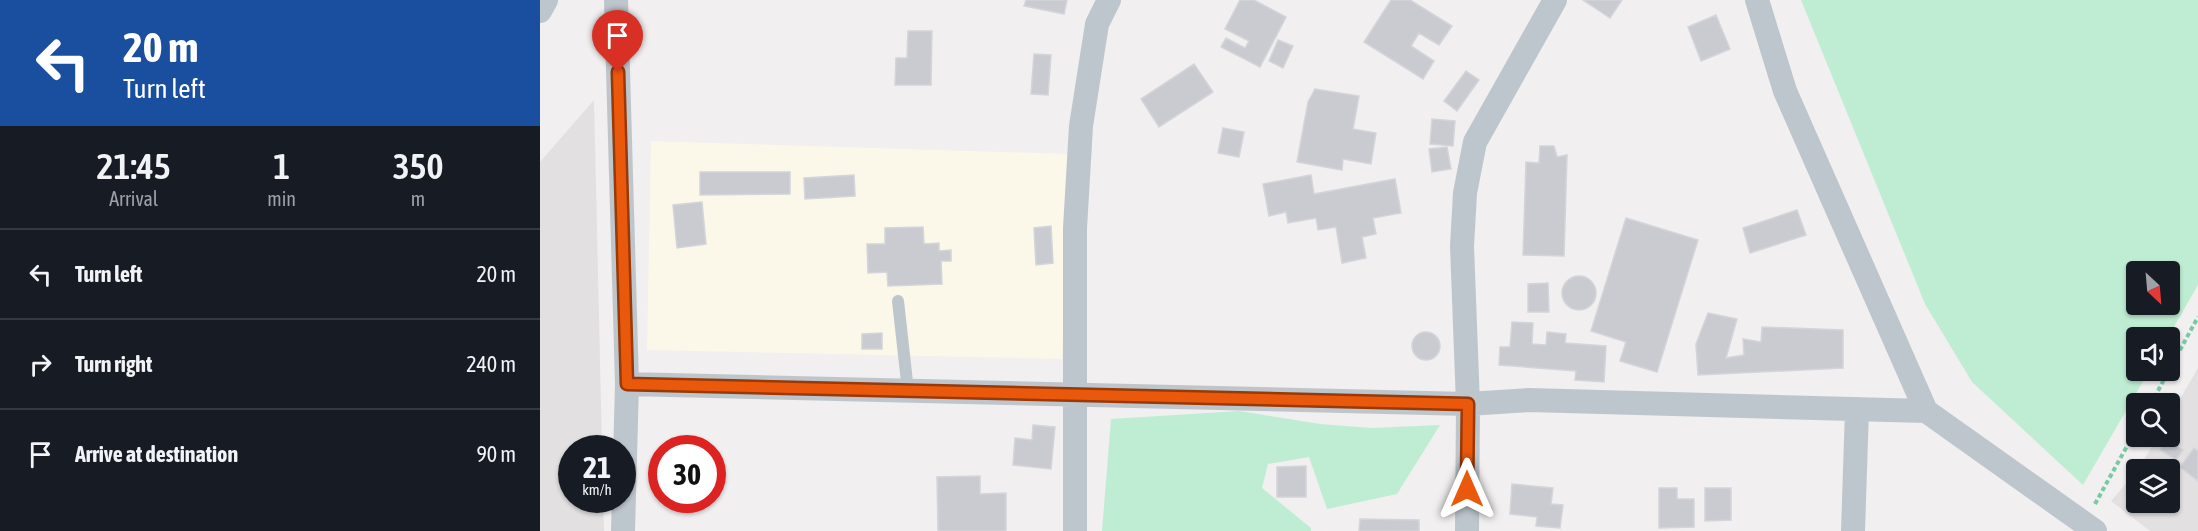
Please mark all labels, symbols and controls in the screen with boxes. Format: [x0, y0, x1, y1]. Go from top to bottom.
pin [592, 10, 643, 72]
icon: arrive [601, 19, 634, 52]
text: 20 m [123, 23, 198, 71]
icon: left [24, 24, 102, 102]
text: Turn left [123, 73, 206, 104]
text: 21:45 [97, 145, 171, 187]
text: 1 [273, 145, 290, 187]
text: 350 [393, 145, 443, 187]
text: Arrival [109, 187, 158, 210]
text: min [267, 187, 296, 210]
text: m [411, 187, 425, 210]
icon: left [24, 258, 57, 291]
text: Turn left [75, 261, 142, 287]
text: 20 m [476, 261, 516, 287]
north arrow [2126, 261, 2180, 315]
map controls [2126, 261, 2180, 513]
button: sound [2126, 327, 2180, 381]
icon: right [24, 348, 57, 381]
text: Turn right [75, 351, 152, 377]
text: 240 m [466, 351, 516, 377]
button: search [2126, 393, 2180, 447]
speed limit sign: 30 [648, 435, 726, 513]
icon: arrive [24, 438, 57, 471]
text: Arrive at destination [75, 441, 238, 467]
text: 90 m [476, 441, 516, 467]
text: 21 [583, 450, 611, 484]
position arrow [1435, 457, 1499, 521]
button: layers [2126, 459, 2180, 513]
text: km/h [582, 481, 612, 498]

